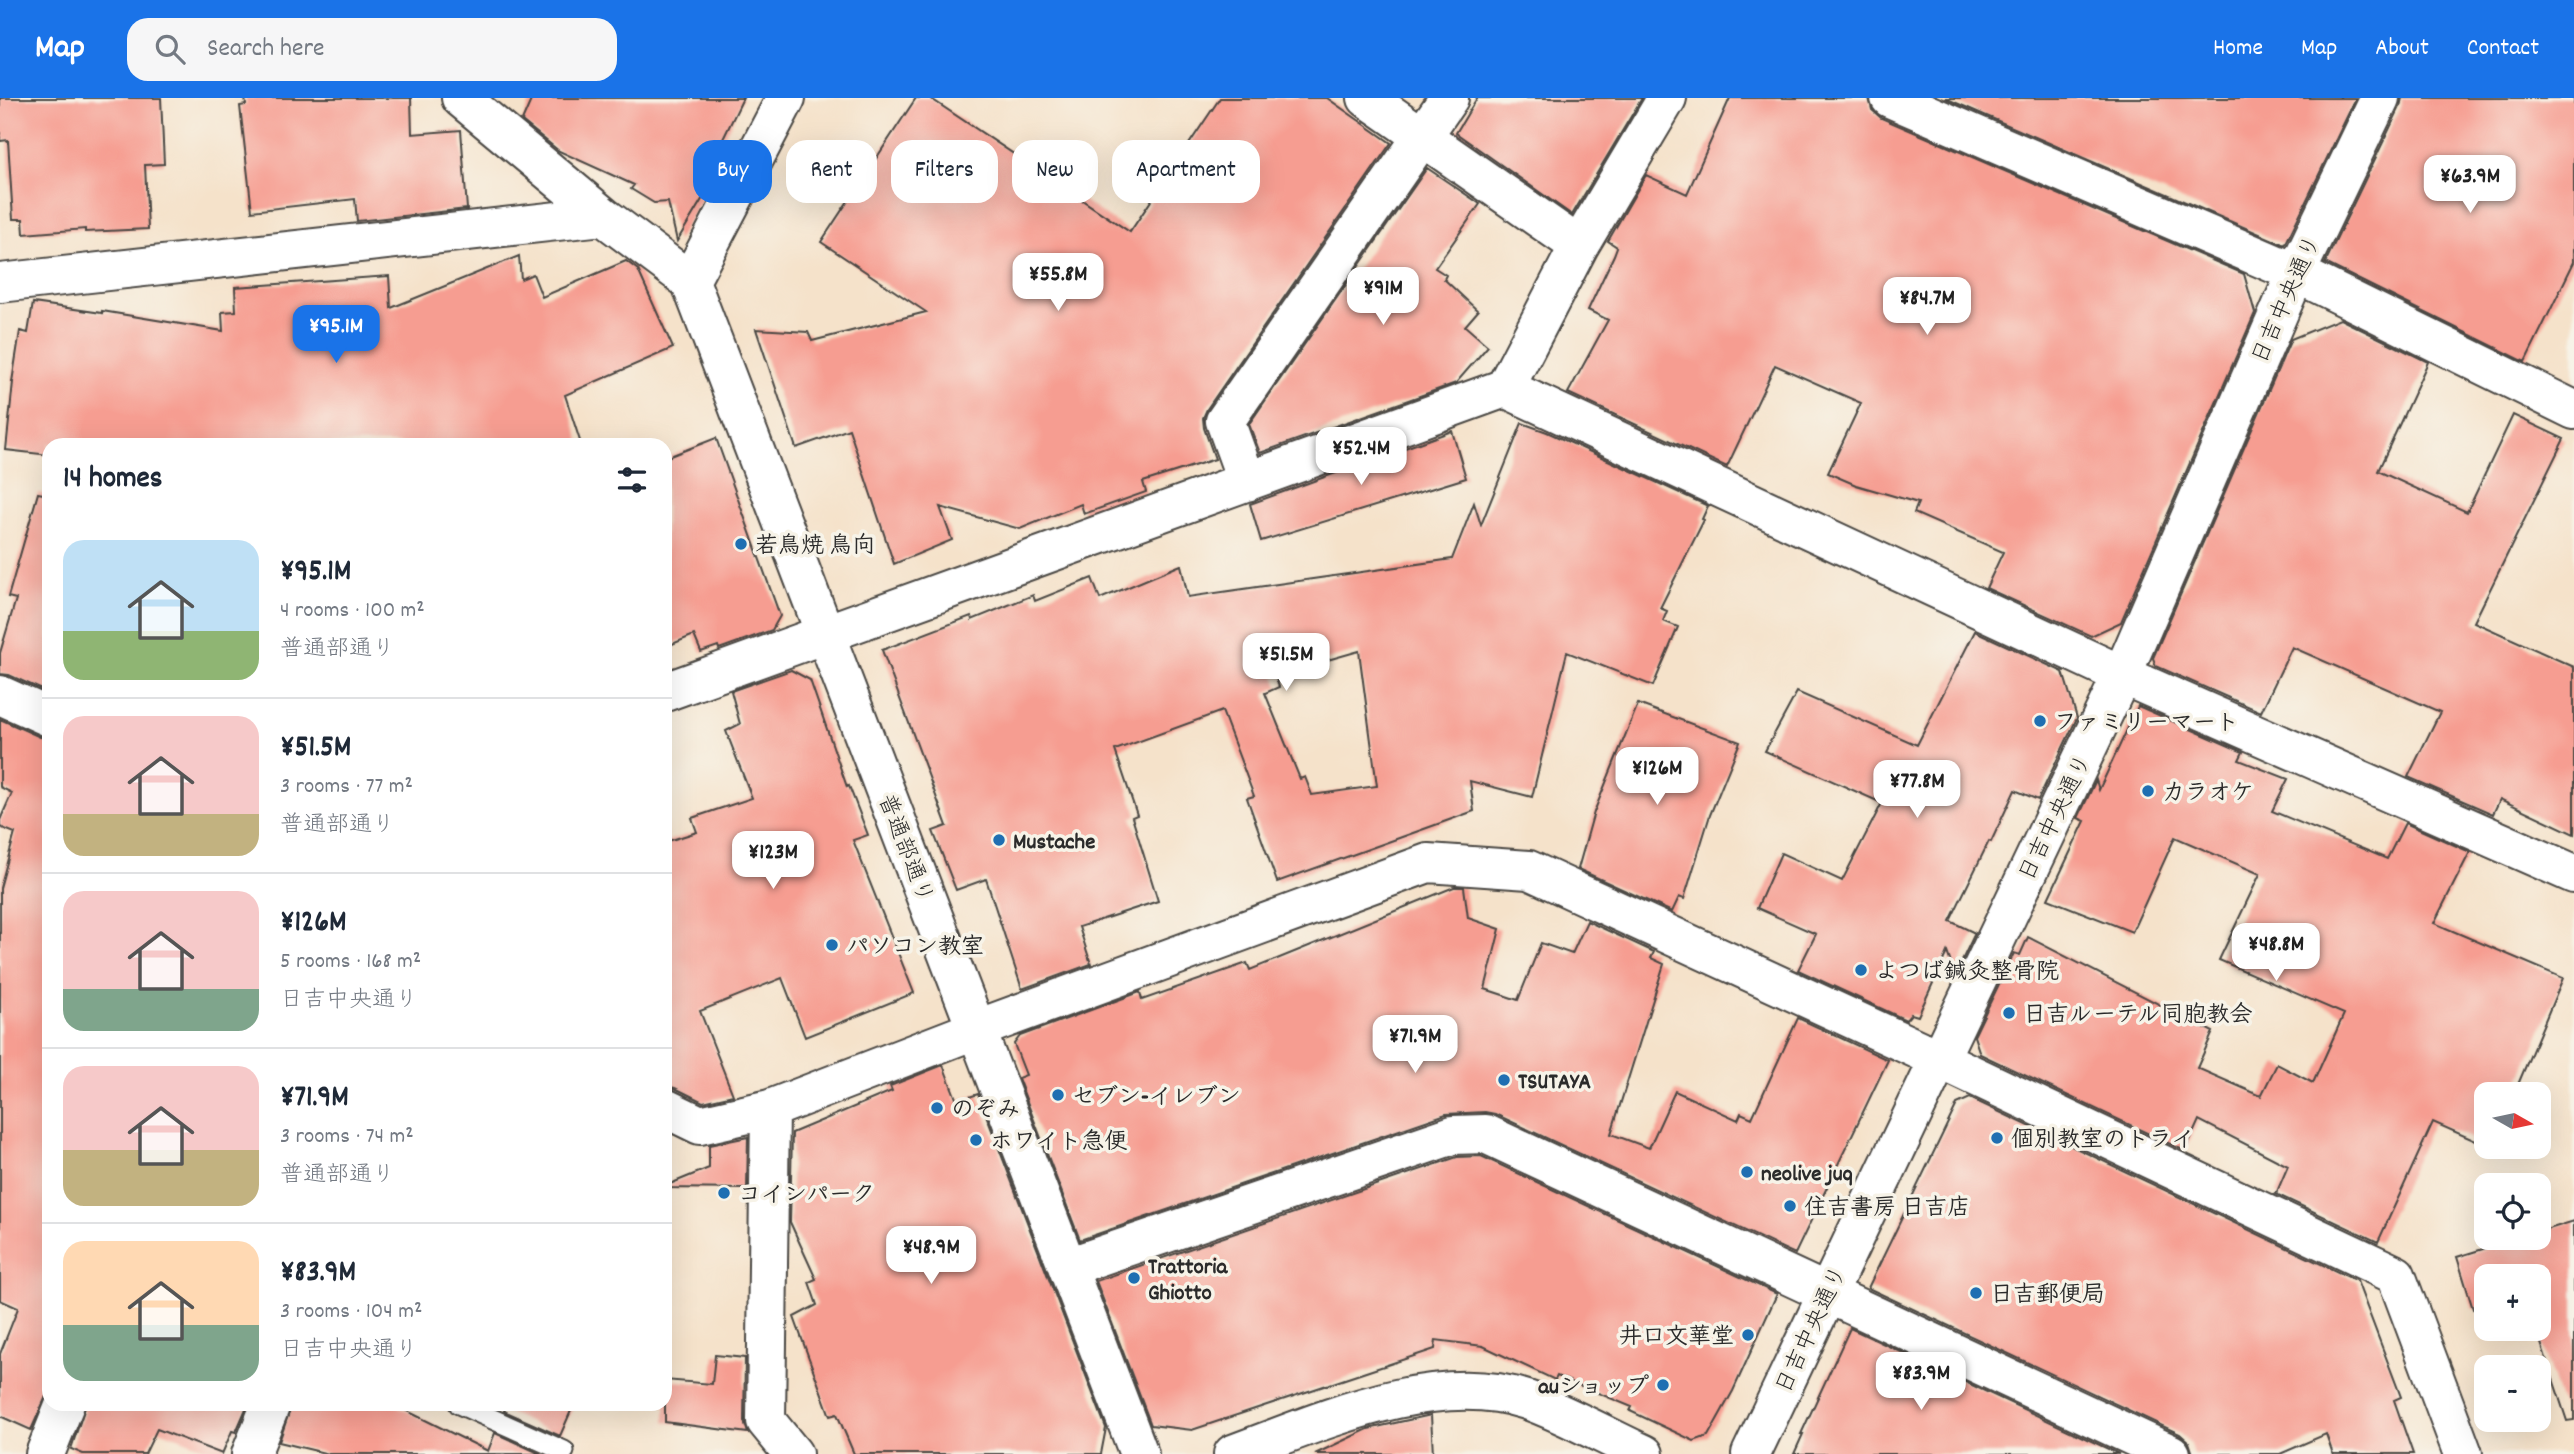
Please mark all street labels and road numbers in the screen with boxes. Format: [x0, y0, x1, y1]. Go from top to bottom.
street label: 日吉中央通り [2245, 231, 2331, 370]
street label: 日吉中央通り [2012, 749, 2102, 888]
street label: 普通部通り [868, 790, 940, 909]
street label: 日吉中央通り [1769, 1261, 1857, 1400]

